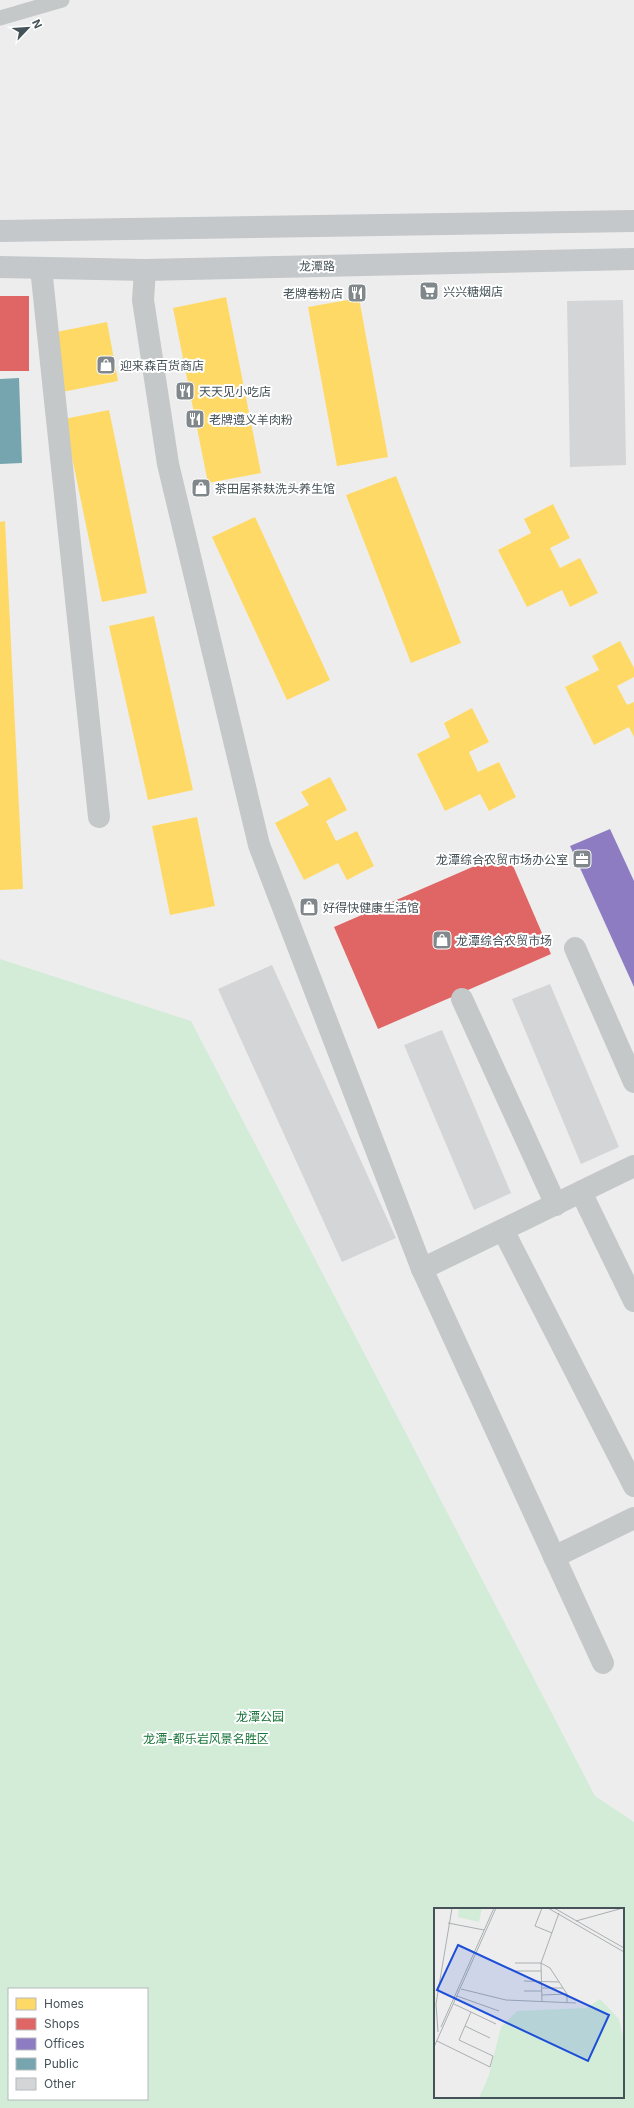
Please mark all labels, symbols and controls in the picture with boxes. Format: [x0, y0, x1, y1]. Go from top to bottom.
north arrow [8, 8, 48, 48]
text: N [29, 17, 45, 31]
street label: 龙潭路 [299, 258, 335, 274]
supermarket icon: 兴兴糖烟店 [418, 280, 440, 302]
restaurant icon: 老牌卷粉店 [346, 282, 368, 304]
place label: 兴兴糖烟店 [443, 284, 503, 299]
place label: 老牌卷粉店 [283, 286, 343, 301]
shop icon: 迎来森百货商店 [95, 354, 117, 376]
place label: 迎来森百货商店 [120, 358, 204, 373]
restaurant icon: 天天见小吃店 [174, 380, 196, 402]
place label: 天天见小吃店 [199, 384, 271, 399]
restaurant icon: 老牌遵义羊肉粉 [184, 408, 206, 430]
place label: 老牌遵义羊肉粉 [209, 412, 293, 427]
shop icon: 茶田居茶麸洗头养生馆 [190, 477, 212, 499]
place label: 茶田居茶麸洗头养生馆 [215, 481, 335, 496]
office icon: 龙潭综合农贸市场办公室 [571, 848, 593, 870]
place label: 龙潭综合农贸市场办公室 [436, 852, 568, 867]
shop icon: 好得快健康生活馆 [298, 896, 320, 918]
place label: 好得快健康生活馆 [323, 900, 419, 915]
shop icon: 龙潭综合农贸市场 [431, 929, 453, 951]
place label: 龙潭综合农贸市场 [456, 933, 552, 948]
park label: 龙潭公园 [236, 1709, 284, 1724]
park label: 龙潭-都乐岩风景名胜区 [143, 1731, 269, 1746]
inset map [434, 1908, 624, 2098]
legend [8, 1988, 148, 2100]
text: Homes [44, 1996, 84, 2011]
text: Shops [44, 2016, 80, 2031]
text: Offices [44, 2036, 85, 2051]
text: Public [44, 2056, 79, 2071]
text: Other [44, 2076, 76, 2091]

